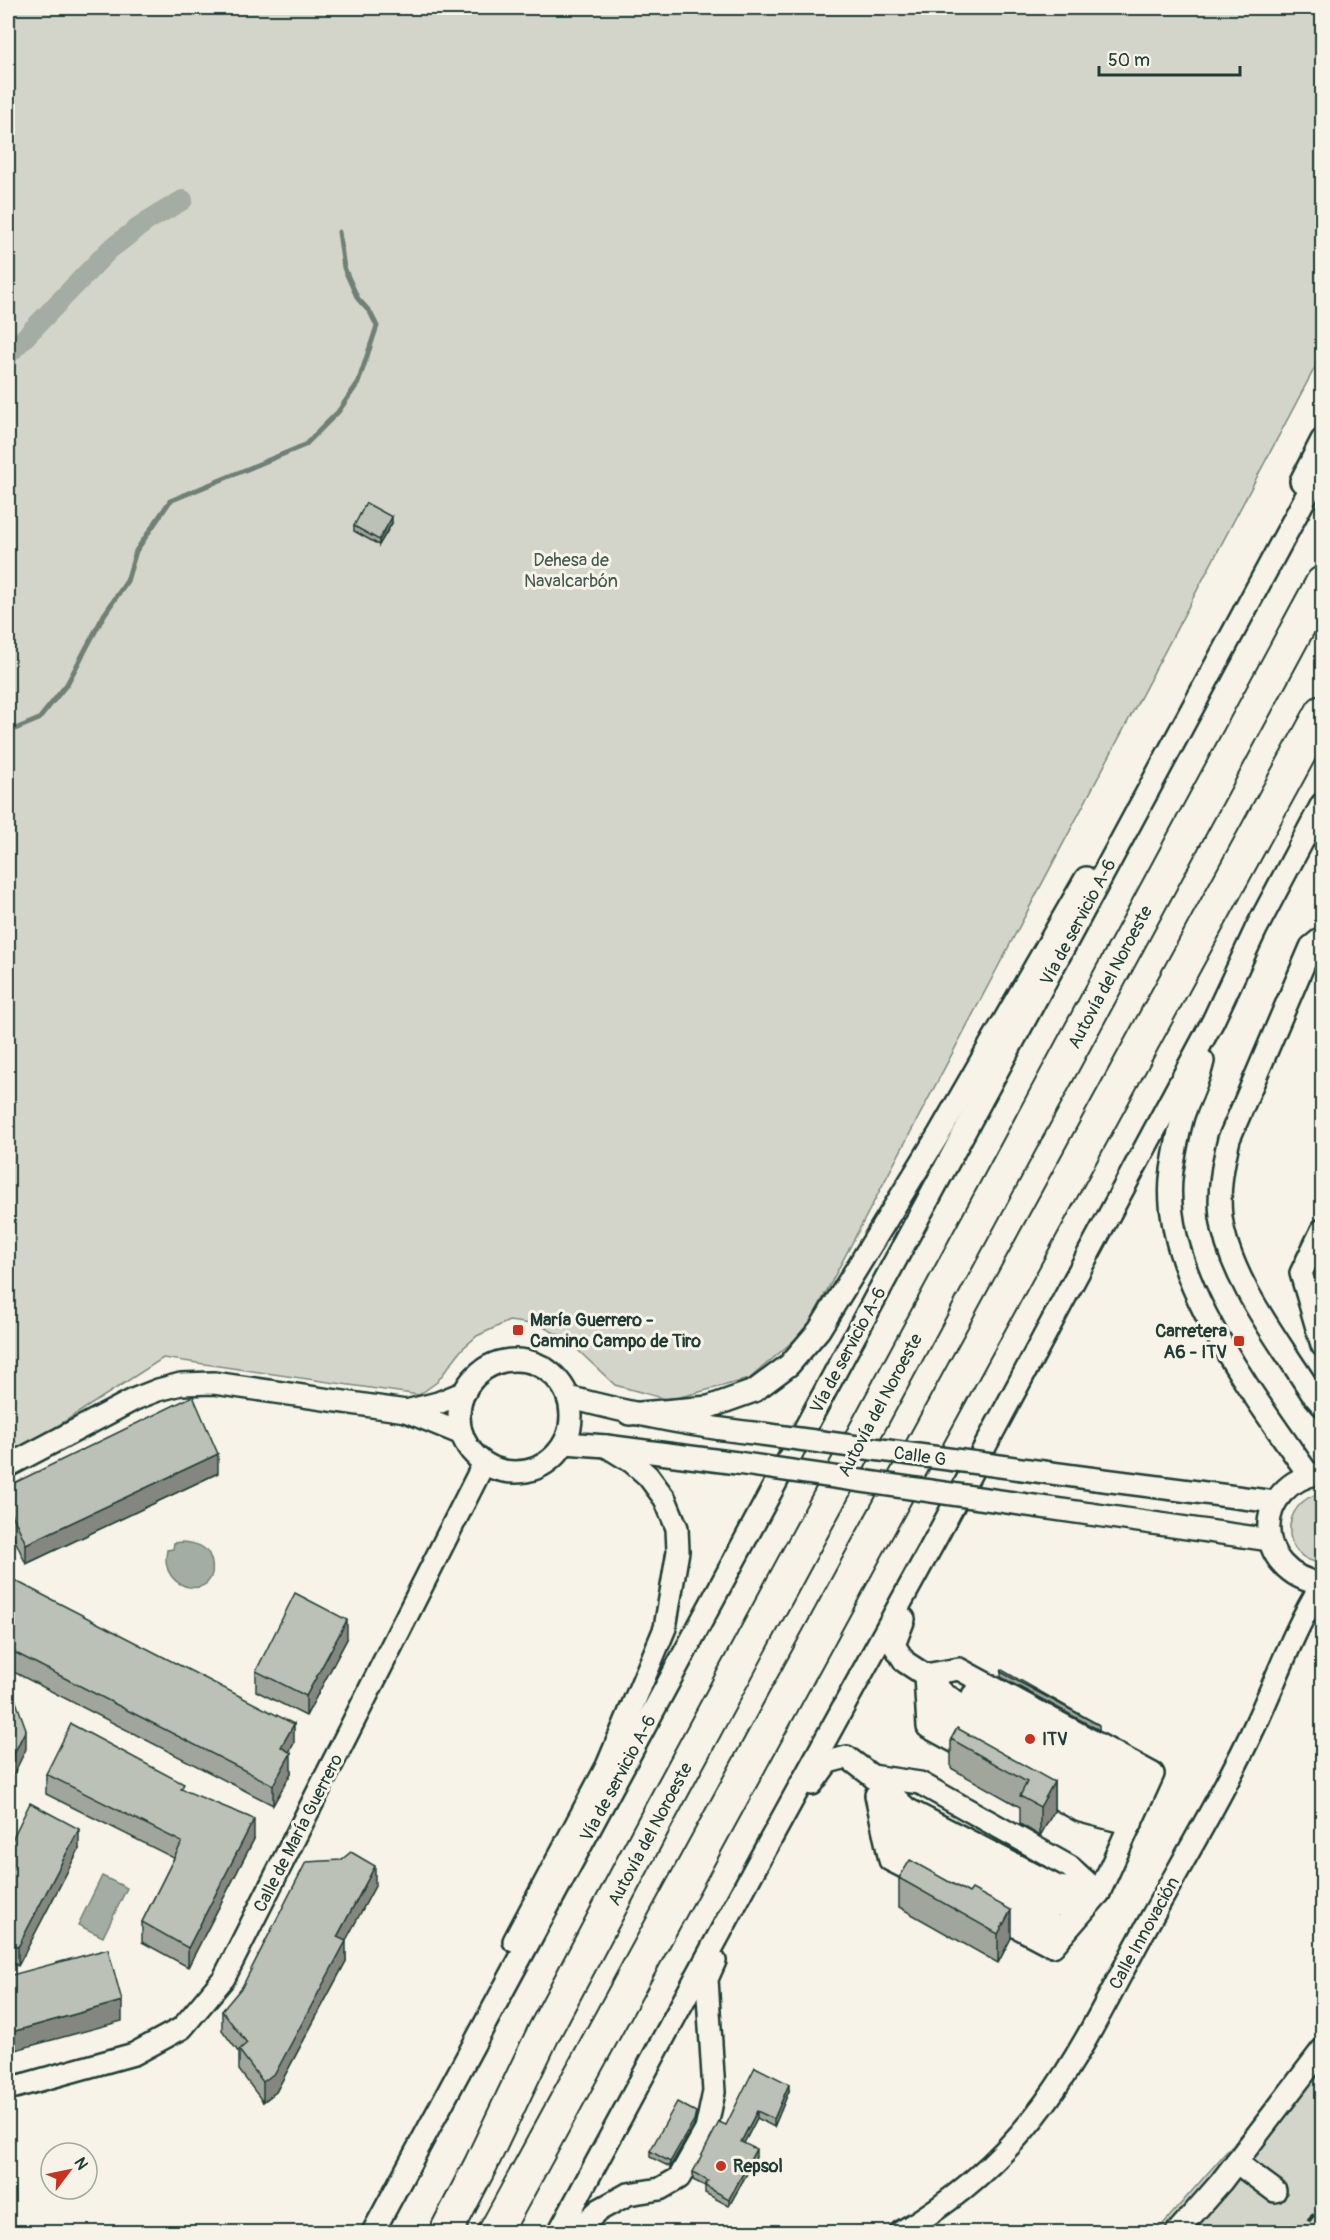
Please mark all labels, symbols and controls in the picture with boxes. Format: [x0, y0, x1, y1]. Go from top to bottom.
scale bar [1099, 39, 1240, 77]
text: 50 m [1108, 49, 1150, 72]
park label: Dehesa de Navalcarbón [524, 549, 618, 593]
street label: Vía de servicio A-6 [1035, 855, 1122, 990]
street label: Autovía del Noroeste [1063, 902, 1158, 1053]
street label: Vía de servicio A-6 [805, 1283, 892, 1418]
place label: María Guerrero - Camino Campo de Tiro [530, 1309, 701, 1353]
place label: Carretera A6 - ITV [1155, 1320, 1228, 1364]
marker: María Guerrero - Camino Campo de Tiro [511, 1323, 525, 1337]
street label: Autovía del Noroeste [833, 1330, 928, 1481]
marker: Carretera A6 - ITV [1232, 1334, 1246, 1348]
street label: Calle G [892, 1441, 948, 1472]
street label: Vía de servicio A-6 [575, 1711, 662, 1846]
place label: ITV [1042, 1728, 1068, 1751]
marker: ITV [1023, 1732, 1037, 1746]
street label: Calle de María Guerrero [249, 1750, 348, 1916]
street label: Autovía del Noroeste [603, 1759, 698, 1910]
street label: Calle Innovación [1104, 1873, 1185, 1994]
north arrow [39, 2141, 99, 2201]
text: N [70, 2154, 92, 2174]
place label: Repsol [733, 2155, 783, 2178]
marker: Repsol [714, 2159, 728, 2173]

